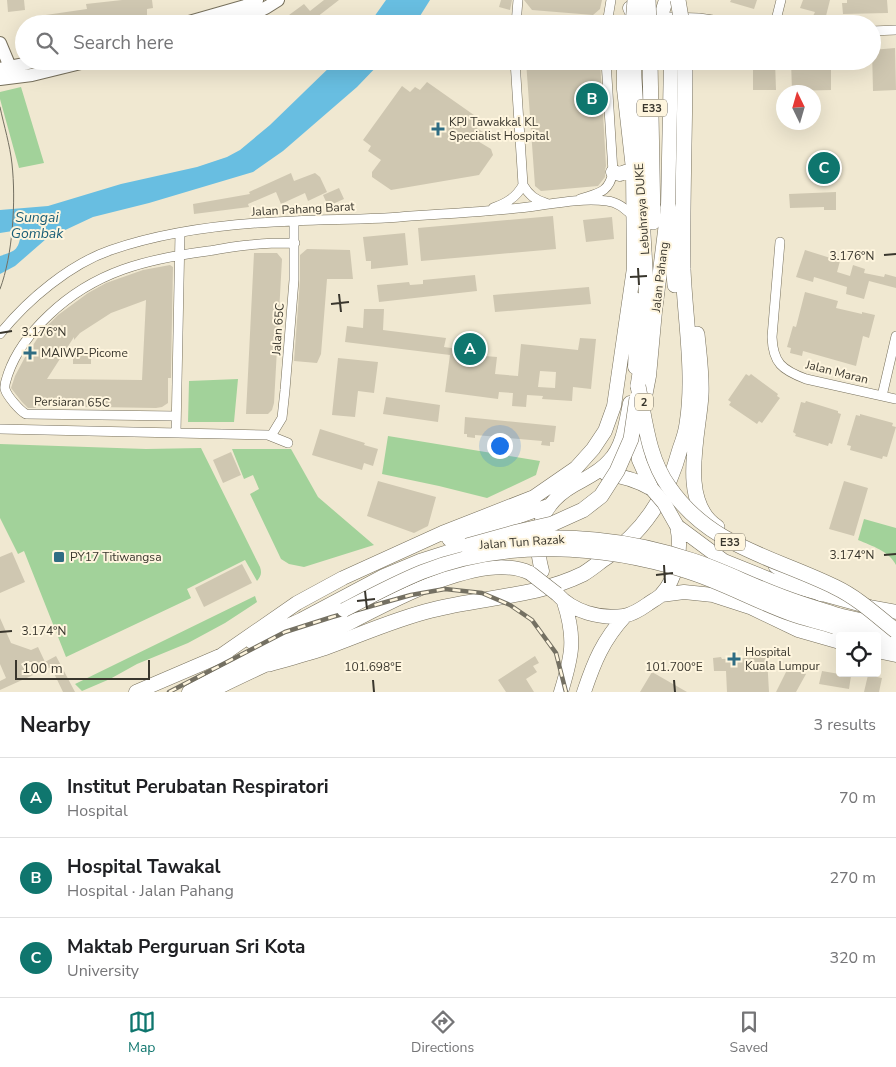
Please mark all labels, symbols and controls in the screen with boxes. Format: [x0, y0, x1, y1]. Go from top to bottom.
search box [15, 15, 881, 70]
icon: search [33, 29, 61, 57]
text: Search here [73, 30, 174, 56]
pin: B [576, 80, 608, 118]
north arrow [776, 85, 821, 130]
road number: E33 [637, 100, 667, 116]
place label: KPJ Tawakkal KL Specialist Hospital [449, 114, 550, 144]
marker: KPJ Tawakkal KL Specialist Hospital [431, 122, 445, 136]
pin: C [808, 149, 840, 187]
street label: Lebuhraya DUKE [631, 163, 653, 255]
street label: Jalan Pahang Barat [250, 198, 356, 220]
water label: Sungai Gombak [11, 208, 64, 243]
street label: Jalan Pahang [648, 241, 672, 314]
text: 3.176°N [830, 248, 874, 264]
street label: Jalan 65C [268, 302, 288, 357]
text: 3.176°N [22, 324, 66, 340]
pin: A [454, 330, 486, 368]
place label: MAIWP-Picome [41, 345, 128, 361]
marker: MAIWP-Picome [23, 346, 37, 360]
street label: Jalan Maran [803, 356, 870, 388]
street label: Persiaran 65C [34, 393, 110, 411]
road number: 2 [635, 394, 653, 411]
your location [487, 433, 513, 459]
street label: Jalan Tun Razak [478, 531, 566, 553]
road number: E33 [715, 534, 745, 550]
text: 3.174°N [830, 547, 874, 563]
place label: PY17 Titiwangsa [70, 549, 162, 565]
marker: PY17 Titiwangsa [52, 550, 66, 564]
text: 3.174°N [22, 623, 66, 639]
map controls [836, 632, 881, 677]
button: locate [836, 632, 881, 677]
place label: Hospital Kuala Lumpur [745, 644, 821, 674]
marker: Hospital Kuala Lumpur [727, 652, 741, 666]
scale bar [15, 657, 150, 680]
text: 100 m [22, 659, 63, 678]
text: 101.698°E [344, 659, 402, 675]
text: 101.700°E [645, 659, 703, 675]
text: Nearby [20, 711, 90, 739]
text: 3 results [814, 714, 876, 736]
text: Institut Perubatan Respiratori [67, 774, 329, 800]
text: A [30, 787, 42, 809]
text: 70 m [839, 787, 876, 809]
text: Hospital [67, 800, 128, 822]
text: Hospital Tawakal [67, 854, 221, 880]
text: B [30, 867, 42, 889]
text: 270 m [829, 867, 876, 889]
text: Hospital · Jalan Pahang [67, 880, 234, 902]
text: Maktab Perguruan Sri Kota [67, 934, 305, 960]
text: C [31, 947, 41, 969]
text: 320 m [829, 947, 876, 969]
text: University [67, 960, 139, 982]
tab: Map [128, 1008, 156, 1057]
tab: Directions [411, 1008, 474, 1057]
tab: Saved [730, 1008, 768, 1057]

